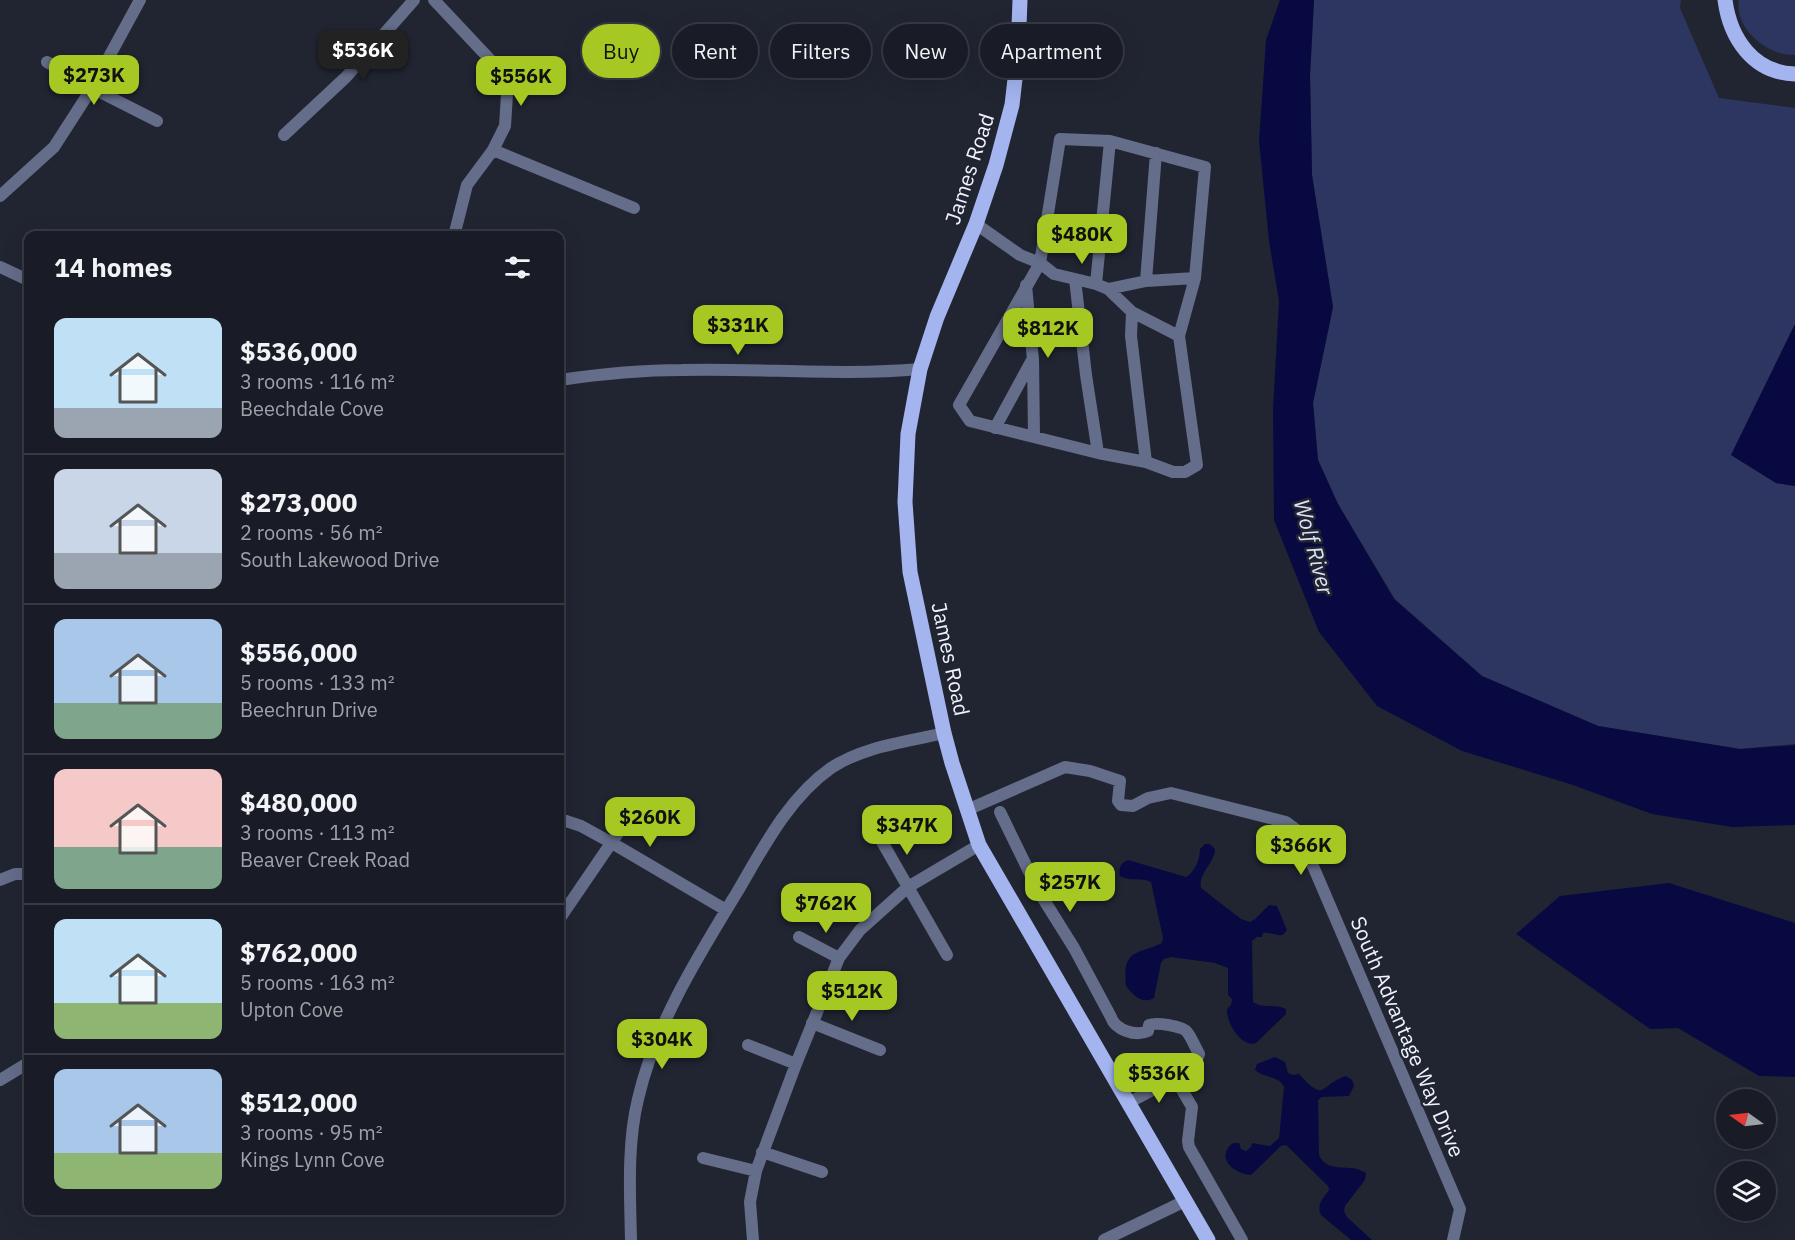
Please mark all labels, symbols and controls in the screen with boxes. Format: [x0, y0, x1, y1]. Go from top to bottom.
chip: Buy [582, 24, 660, 78]
chip: Rent [672, 24, 758, 78]
chip: Filters [770, 24, 871, 78]
chip: New [883, 24, 968, 78]
chip: Apartment [980, 24, 1123, 78]
pin: $536K [321, 30, 405, 81]
text: $536K [332, 36, 394, 63]
pin: $273K [52, 55, 136, 106]
pin: $556K [479, 56, 563, 107]
text: $273K [63, 61, 125, 88]
text: $556K [490, 62, 552, 89]
street label: James Road [938, 110, 1000, 228]
pin: $480K [1040, 214, 1124, 265]
text: $480K [1051, 220, 1113, 247]
text: 14 homes [54, 250, 172, 284]
icon: filters [501, 251, 534, 284]
pin: $331K [696, 305, 780, 356]
pin: $812K [1006, 308, 1090, 359]
text: $331K [707, 311, 769, 338]
text: $812K [1017, 314, 1079, 341]
text: $536,000 [240, 334, 357, 368]
icon: home [102, 342, 174, 414]
text: 3 rooms · 116 m² [240, 368, 395, 395]
text: Beechdale Cove [240, 395, 384, 422]
text: $273,000 [240, 485, 357, 519]
icon: home [102, 493, 174, 565]
water label: Wolf River [1288, 496, 1341, 599]
text: 2 rooms · 56 m² [240, 519, 383, 546]
text: South Lakewood Drive [240, 546, 439, 573]
street label: James Road [925, 600, 977, 718]
text: $556,000 [240, 635, 357, 669]
icon: home [102, 643, 174, 715]
text: 5 rooms · 133 m² [240, 669, 395, 696]
text: Beechrun Drive [240, 696, 378, 723]
text: $480,000 [240, 785, 357, 819]
icon: home [102, 793, 174, 865]
pin: $260K [608, 797, 692, 848]
text: $260K [619, 803, 681, 830]
pin: $347K [865, 805, 949, 856]
text: $347K [876, 811, 938, 838]
text: 3 rooms · 113 m² [240, 819, 395, 846]
pin: $366K [1259, 825, 1343, 876]
text: $366K [1270, 831, 1332, 858]
text: Beaver Creek Road [240, 846, 410, 873]
pin: $257K [1028, 862, 1112, 913]
text: $257K [1039, 868, 1101, 895]
pin: $762K [784, 883, 868, 934]
text: $762K [795, 889, 857, 916]
street label: South Advantage Way Drive [1344, 912, 1471, 1161]
text: $762,000 [240, 935, 357, 969]
icon: home [102, 943, 174, 1015]
text: 5 rooms · 163 m² [240, 969, 395, 996]
pin: $512K [810, 971, 894, 1022]
text: $512K [821, 977, 883, 1004]
text: Upton Cove [240, 996, 343, 1023]
pin: $304K [620, 1019, 704, 1070]
text: $304K [631, 1025, 693, 1052]
pin: $536K [1117, 1053, 1201, 1104]
text: $536K [1128, 1059, 1190, 1086]
text: $512,000 [240, 1085, 357, 1119]
north arrow [1716, 1089, 1776, 1149]
map controls [1716, 1089, 1776, 1221]
icon: home [102, 1093, 174, 1165]
text: 3 rooms · 95 m² [240, 1119, 383, 1146]
text: Kings Lynn Cove [240, 1146, 385, 1173]
button: layers [1716, 1161, 1776, 1221]

